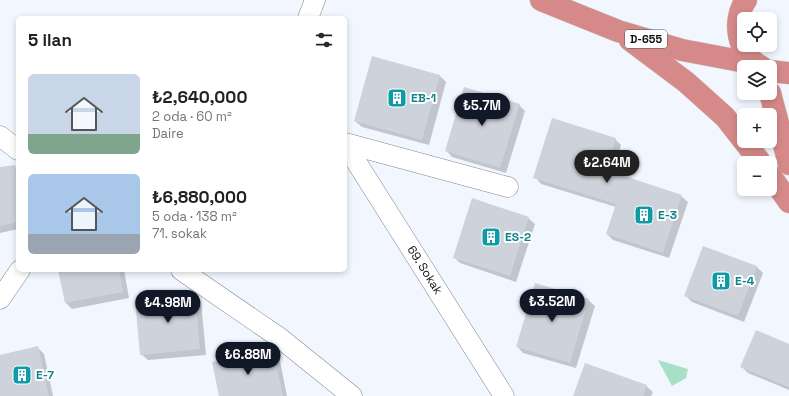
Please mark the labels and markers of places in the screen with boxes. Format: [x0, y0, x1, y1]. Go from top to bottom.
building icon: EB-1 [386, 87, 408, 109]
place label: EB-1 [411, 90, 436, 106]
pin: ₺5.7M [454, 93, 510, 127]
pin: ₺2.64M [574, 150, 640, 184]
building icon: E-3 [633, 204, 655, 226]
place label: E-3 [658, 207, 677, 223]
building icon: ES-2 [480, 226, 502, 248]
place label: ES-2 [505, 229, 531, 245]
building icon: E-4 [710, 270, 732, 292]
place label: E-4 [735, 273, 755, 289]
pin: ₺3.52M [519, 289, 585, 323]
pin: ₺4.98M [135, 290, 201, 324]
pin: ₺6.88M [215, 342, 281, 376]
building icon: E-7 [11, 364, 33, 386]
place label: E-7 [36, 367, 54, 383]

